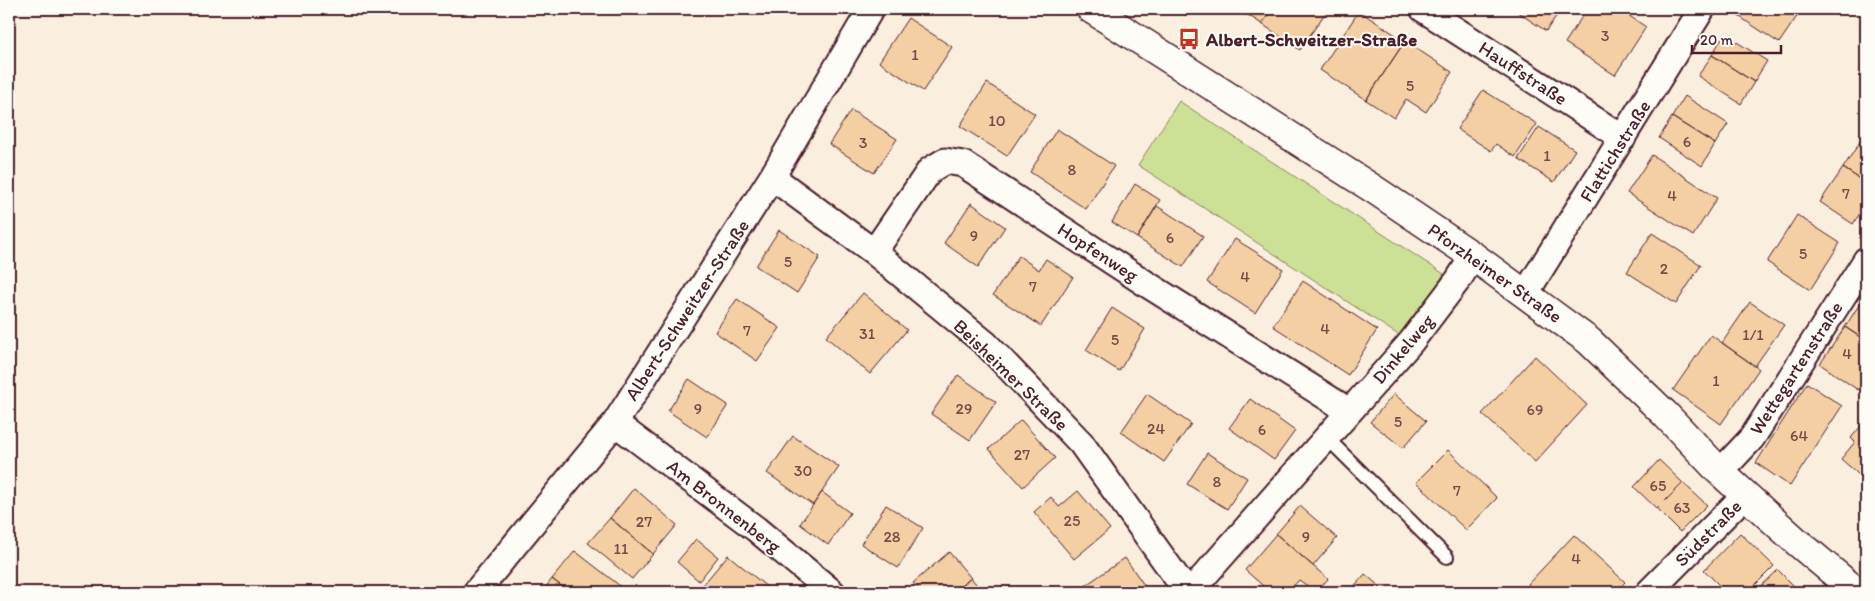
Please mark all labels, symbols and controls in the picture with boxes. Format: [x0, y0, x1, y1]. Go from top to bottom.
scale bar [1692, 22, 1781, 54]
bus stop icon: Albert-Schweitzer-Straße [1176, 26, 1202, 52]
house number: 3 [1601, 26, 1610, 45]
place label: Albert-Schweitzer-Straße [1205, 28, 1417, 51]
text: 20 m [1700, 31, 1734, 49]
street label: Hauffstraße [1474, 36, 1572, 110]
house number: 1 [911, 45, 919, 64]
house number: 5 [1406, 76, 1414, 95]
street label: Flattichstraße [1575, 96, 1655, 206]
house number: 10 [988, 111, 1006, 130]
house number: 6 [1683, 132, 1691, 151]
house number: 3 [859, 133, 868, 152]
house number: 1 [1543, 146, 1551, 165]
house number: 8 [1068, 160, 1077, 179]
house number: 7 [1842, 184, 1850, 203]
house number: 4 [1667, 186, 1677, 205]
street label: Albert-Schweitzer-Straße [620, 215, 754, 405]
street label: Hopfenweg [1053, 217, 1143, 287]
street label: Pforzheimer Straße [1423, 218, 1567, 328]
house number: 9 [970, 226, 978, 245]
house number: 6 [1166, 228, 1174, 247]
house number: 5 [1799, 244, 1807, 263]
house number: 5 [784, 252, 792, 271]
house number: 2 [1660, 259, 1669, 278]
house number: 4 [1240, 267, 1250, 286]
house number: 7 [1029, 277, 1037, 296]
street label: Wettegartenstraße [1744, 297, 1848, 439]
street label: Dinkelweg [1367, 309, 1439, 389]
street label: Beisheimer Straße [949, 314, 1073, 436]
house number: 4 [1320, 319, 1330, 338]
house number: 7 [743, 321, 751, 340]
house number: 31 [859, 324, 876, 343]
house number: 1/1 [1742, 325, 1764, 344]
house number: 5 [1111, 330, 1119, 349]
house number: 4 [1842, 344, 1852, 363]
house number: 1 [1712, 371, 1720, 390]
house number: 9 [694, 399, 702, 418]
house number: 29 [956, 399, 972, 418]
house number: 69 [1527, 400, 1543, 419]
house number: 5 [1394, 412, 1402, 431]
house number: 24 [1147, 419, 1165, 438]
house number: 6 [1258, 420, 1266, 439]
house number: 64 [1790, 426, 1808, 445]
house number: 27 [1014, 445, 1030, 464]
street label: Am Bronnenberg [662, 454, 786, 558]
house number: 30 [794, 461, 812, 480]
house number: 8 [1213, 472, 1222, 491]
house number: 65 [1650, 476, 1666, 495]
house number: 7 [1453, 481, 1461, 500]
street label: Südstraße [1670, 495, 1746, 571]
house number: 63 [1673, 498, 1691, 517]
house number: 25 [1064, 511, 1080, 530]
house number: 27 [636, 512, 652, 531]
house number: 28 [883, 527, 901, 546]
house number: 9 [1302, 527, 1310, 546]
house number: 11 [614, 539, 629, 558]
house number: 4 [1571, 549, 1581, 568]

